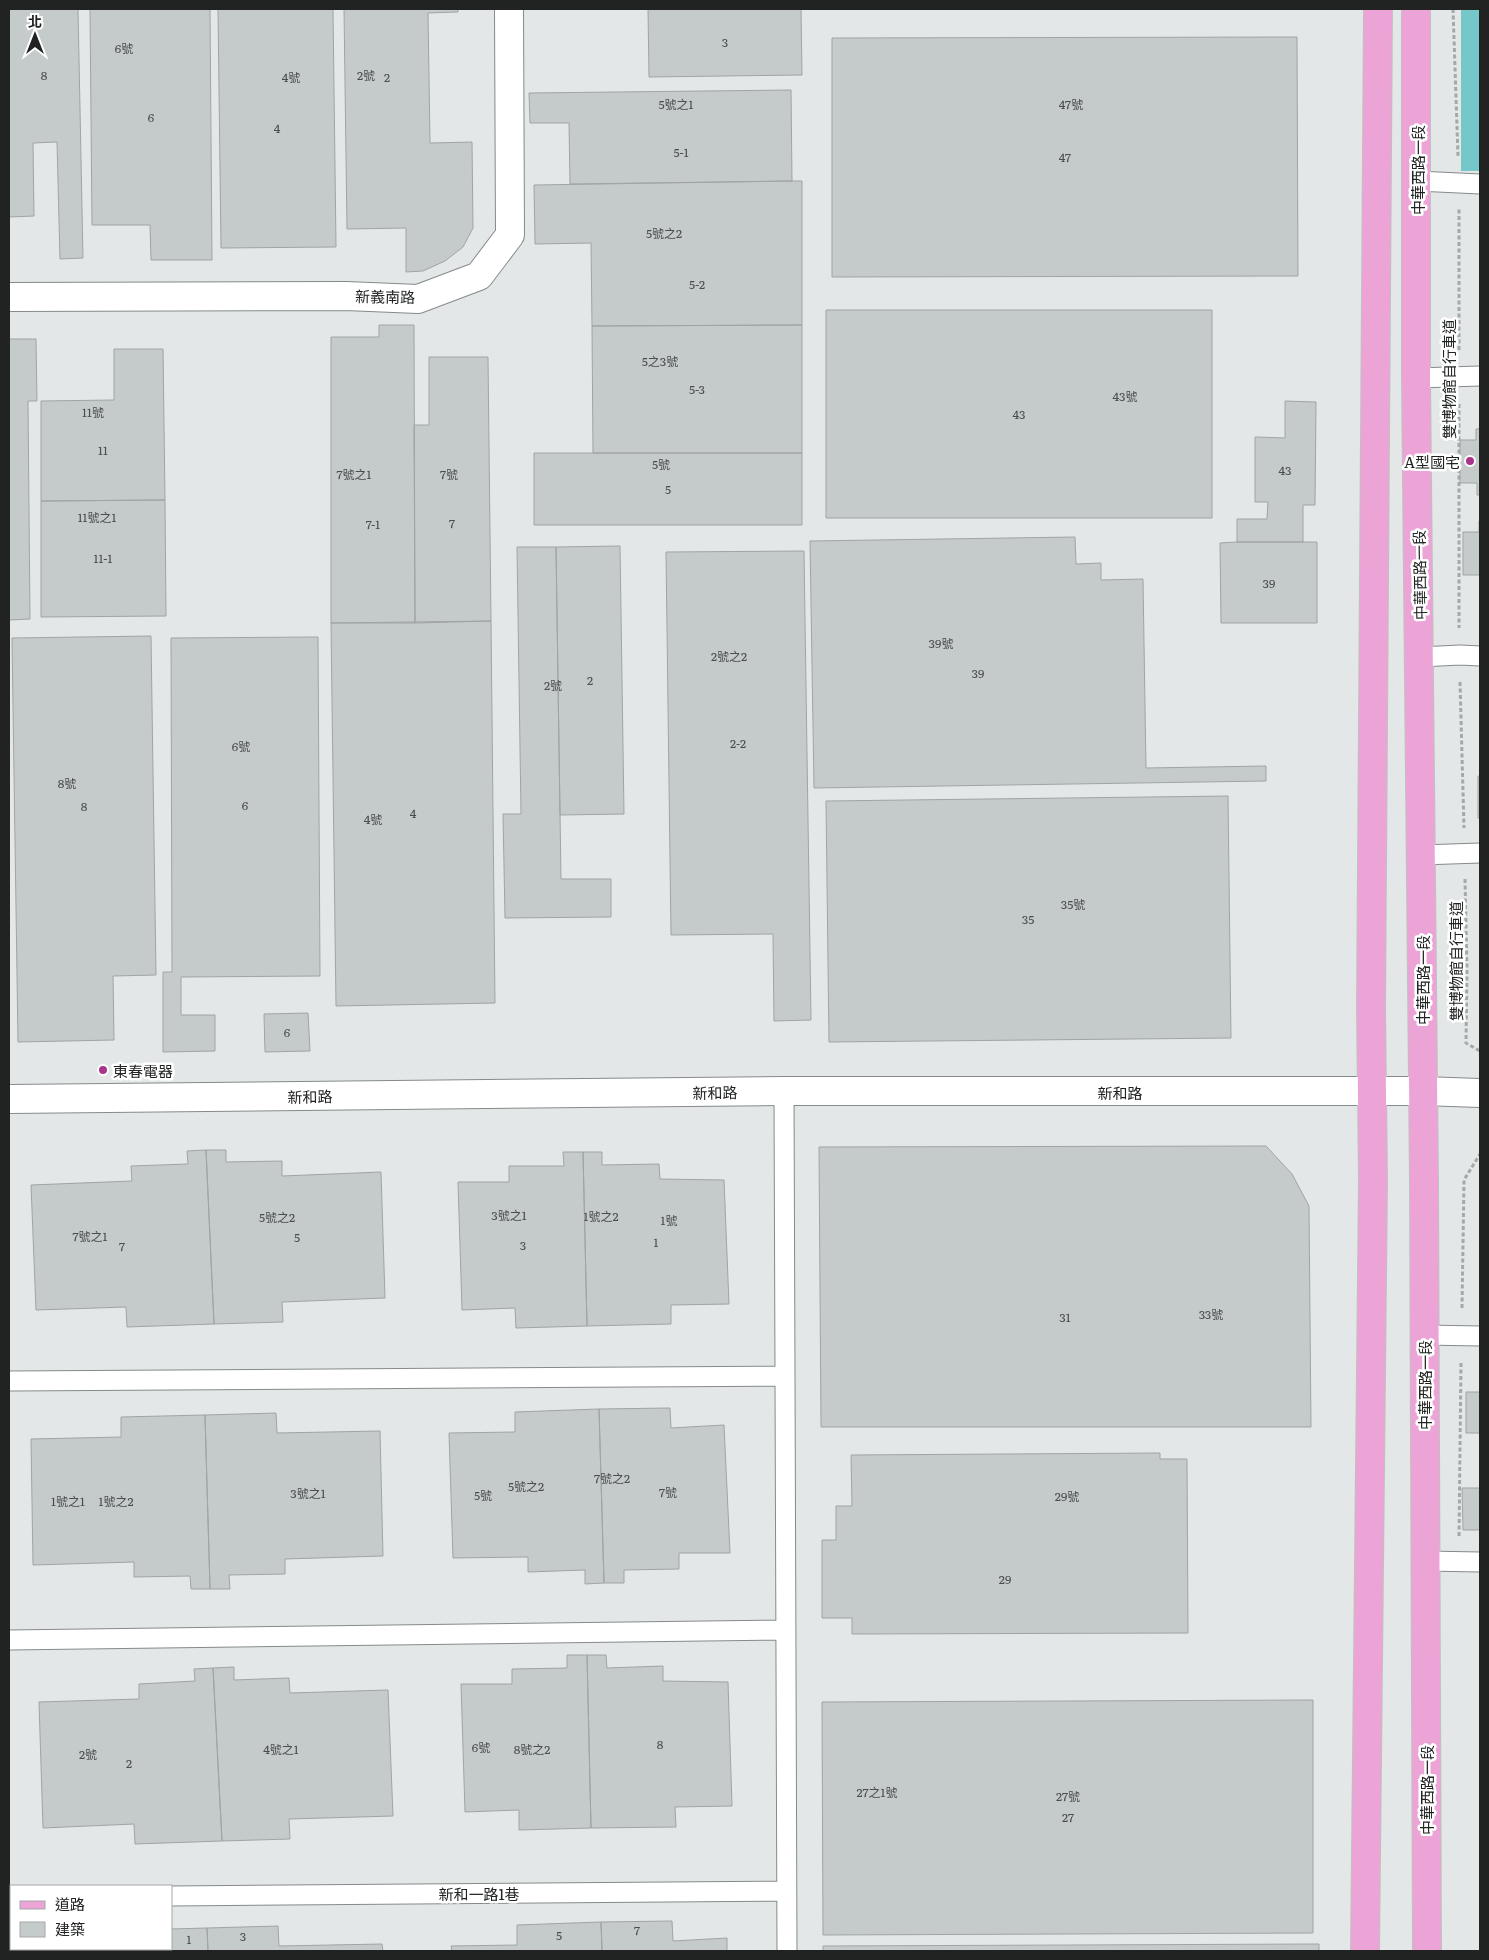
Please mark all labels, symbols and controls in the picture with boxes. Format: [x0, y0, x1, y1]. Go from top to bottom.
north arrow [10, 10, 60, 60]
text: 北 [28, 11, 42, 31]
house number: 3 [722, 33, 728, 51]
house number: 6號 [115, 39, 133, 57]
house number: 8 [41, 66, 48, 84]
house number: 2號 [357, 66, 375, 84]
house number: 4號 [282, 68, 300, 86]
house number: 2 [384, 68, 390, 86]
house number: 5號之1 [659, 95, 694, 113]
house number: 47號 [1059, 95, 1083, 113]
house number: 6 [148, 108, 155, 126]
house number: 4 [274, 119, 281, 137]
street label: 中華西路一段 [1406, 125, 1429, 215]
house number: 5-1 [673, 143, 689, 161]
house number: 47 [1059, 148, 1071, 166]
house number: 5號之2 [646, 224, 682, 242]
house number: 5-2 [689, 275, 705, 293]
street label: 新義南路 [355, 284, 415, 308]
street label: 雙博物館自行車道 [1437, 319, 1460, 439]
house number: 5之3號 [642, 352, 678, 370]
house number: 5-3 [689, 380, 705, 398]
house number: 43號 [1112, 387, 1138, 405]
house number: 11號 [82, 403, 104, 421]
house number: 43 [1012, 405, 1026, 423]
house number: 11 [98, 441, 108, 459]
place label: A型國宅 [1404, 450, 1460, 473]
house number: 5號 [652, 455, 670, 473]
marker: A型國宅 [1464, 455, 1476, 467]
house number: 43 [1278, 461, 1292, 479]
house number: 7號之1 [337, 465, 372, 483]
house number: 7號 [440, 465, 458, 483]
house number: 5 [665, 480, 671, 498]
house number: 11號之1 [78, 508, 116, 526]
house number: 7 [449, 514, 455, 532]
house number: 7-1 [366, 515, 380, 533]
street label: 中華西路一段 [1407, 530, 1431, 620]
house number: 11-1 [94, 549, 113, 567]
house number: 39 [1263, 574, 1275, 592]
house number: 39號 [929, 634, 953, 652]
house number: 2號之2 [711, 647, 747, 665]
house number: 39 [972, 664, 984, 682]
house number: 2 [587, 671, 593, 689]
house number: 2號 [544, 676, 562, 694]
house number: 2-2 [730, 734, 746, 752]
house number: 6號 [232, 737, 250, 755]
house number: 8號 [58, 774, 76, 792]
house number: 6 [242, 796, 249, 814]
house number: 8 [81, 797, 88, 815]
house number: 4 [410, 804, 417, 822]
house number: 4號 [364, 810, 382, 828]
house number: 35號 [1061, 895, 1085, 913]
street label: 雙博物館自行車道 [1444, 901, 1467, 1021]
house number: 35 [1022, 910, 1034, 928]
street label: 中華西路一段 [1411, 935, 1434, 1025]
house number: 6 [284, 1023, 291, 1041]
place label: 東春電器 [113, 1059, 173, 1082]
marker: 東春電器 [97, 1064, 109, 1076]
street label: 新和路 [692, 1080, 738, 1104]
street label: 新和路 [1097, 1081, 1143, 1104]
street label: 新和路 [287, 1084, 333, 1108]
house number: 3號之1 [491, 1206, 527, 1224]
house number: 1號之2 [584, 1207, 618, 1225]
house number: 5號之2 [259, 1208, 295, 1226]
house number: 1號 [661, 1211, 677, 1229]
house number: 7號之1 [73, 1227, 108, 1245]
house number: 5 [294, 1228, 300, 1246]
house number: 1 [654, 1233, 659, 1251]
house number: 3 [520, 1236, 526, 1254]
house number: 7 [119, 1237, 125, 1255]
house number: 33號 [1199, 1305, 1223, 1323]
house number: 31 [1059, 1308, 1071, 1326]
street label: 中華西路一段 [1413, 1340, 1436, 1430]
house number: 7號之2 [594, 1469, 630, 1487]
house number: 5號之2 [508, 1477, 544, 1495]
house number: 7號 [659, 1483, 677, 1501]
house number: 3號之1 [290, 1484, 326, 1502]
house number: 5號 [474, 1486, 492, 1504]
house number: 29號 [1055, 1487, 1079, 1505]
house number: 1號之1 [51, 1492, 85, 1510]
house number: 1號之2 [99, 1492, 133, 1510]
house number: 29 [999, 1570, 1011, 1588]
house number: 8 [657, 1735, 664, 1753]
house number: 6號 [472, 1738, 490, 1756]
house number: 4號之1 [263, 1740, 299, 1758]
house number: 8號之2 [514, 1740, 550, 1758]
house number: 2號 [79, 1745, 97, 1763]
street label: 中華西路一段 [1415, 1745, 1438, 1835]
house number: 2 [126, 1754, 132, 1772]
house number: 27之1號 [857, 1783, 897, 1801]
house number: 27號 [1056, 1787, 1080, 1805]
house number: 27 [1062, 1808, 1074, 1826]
street label: 新和一路1巷 [438, 1882, 520, 1905]
legend [10, 1885, 172, 1950]
text: 道路 [55, 1892, 85, 1915]
text: 建築 [55, 1917, 85, 1940]
house number: 7 [634, 1921, 640, 1939]
house number: 5 [556, 1926, 562, 1944]
house number: 3 [240, 1927, 246, 1945]
house number: 1 [187, 1930, 192, 1948]

